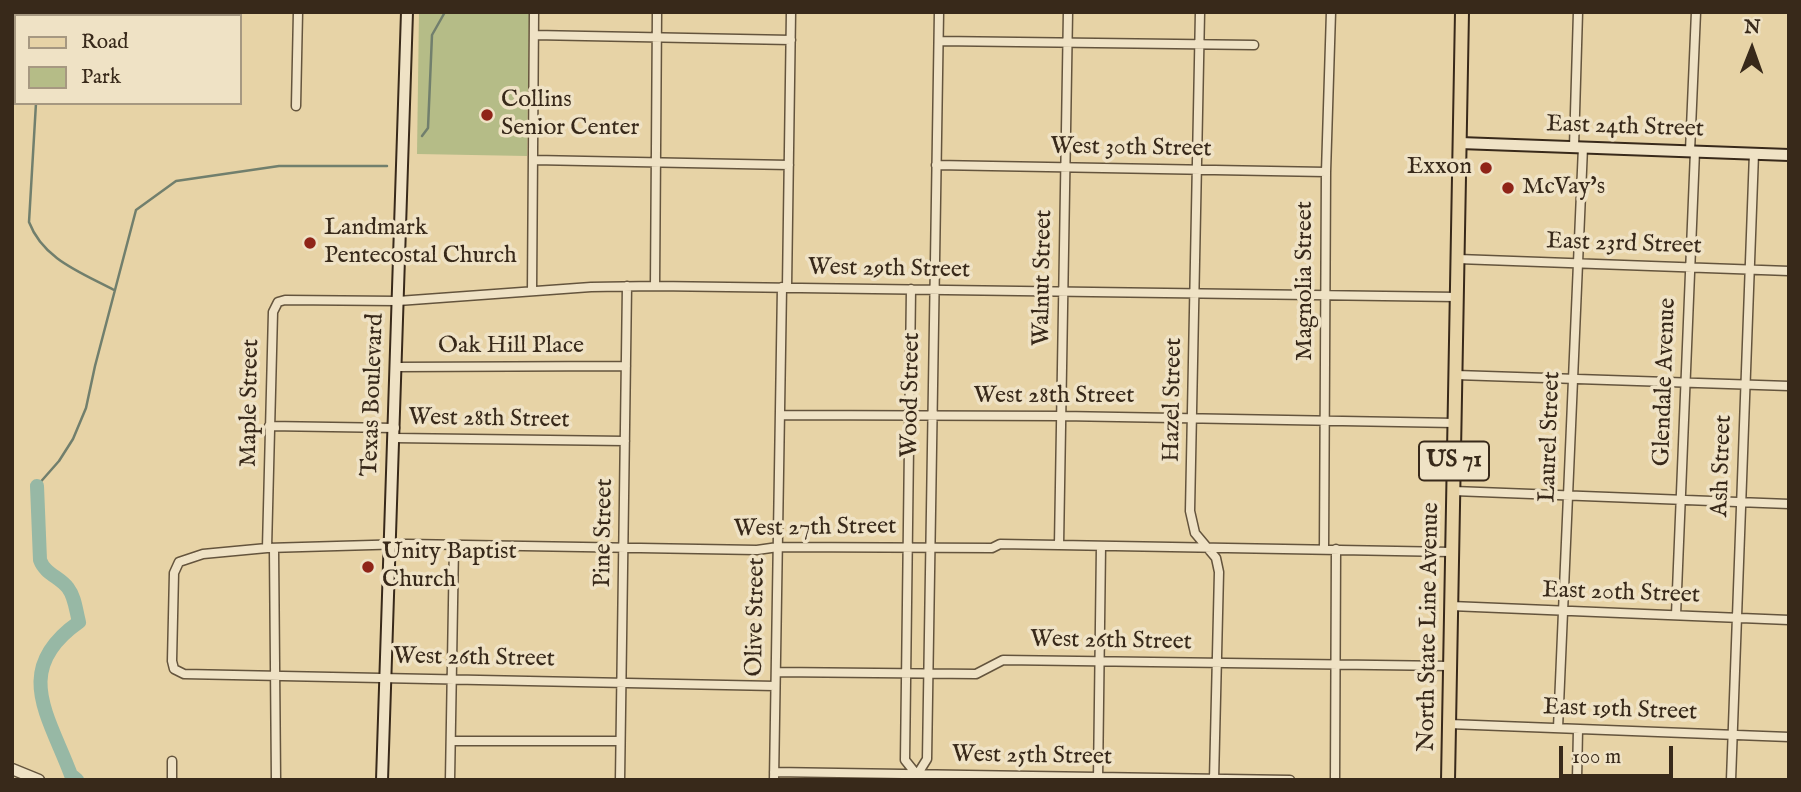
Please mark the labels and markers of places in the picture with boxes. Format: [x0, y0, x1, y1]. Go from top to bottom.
place label: Collins Senior Center [501, 87, 639, 143]
marker: Collins Senior Center [479, 107, 495, 123]
place label: Exxon [1407, 154, 1472, 182]
marker: Exxon [1478, 160, 1494, 176]
place label: McVay's [1522, 174, 1605, 202]
marker: McVay's [1500, 180, 1516, 196]
place label: Landmark Pentecostal Church [324, 215, 517, 271]
marker: Landmark Pentecostal Church [302, 235, 318, 251]
place label: Unity Baptist Church [382, 539, 517, 595]
marker: Unity Baptist Church [360, 559, 376, 575]

